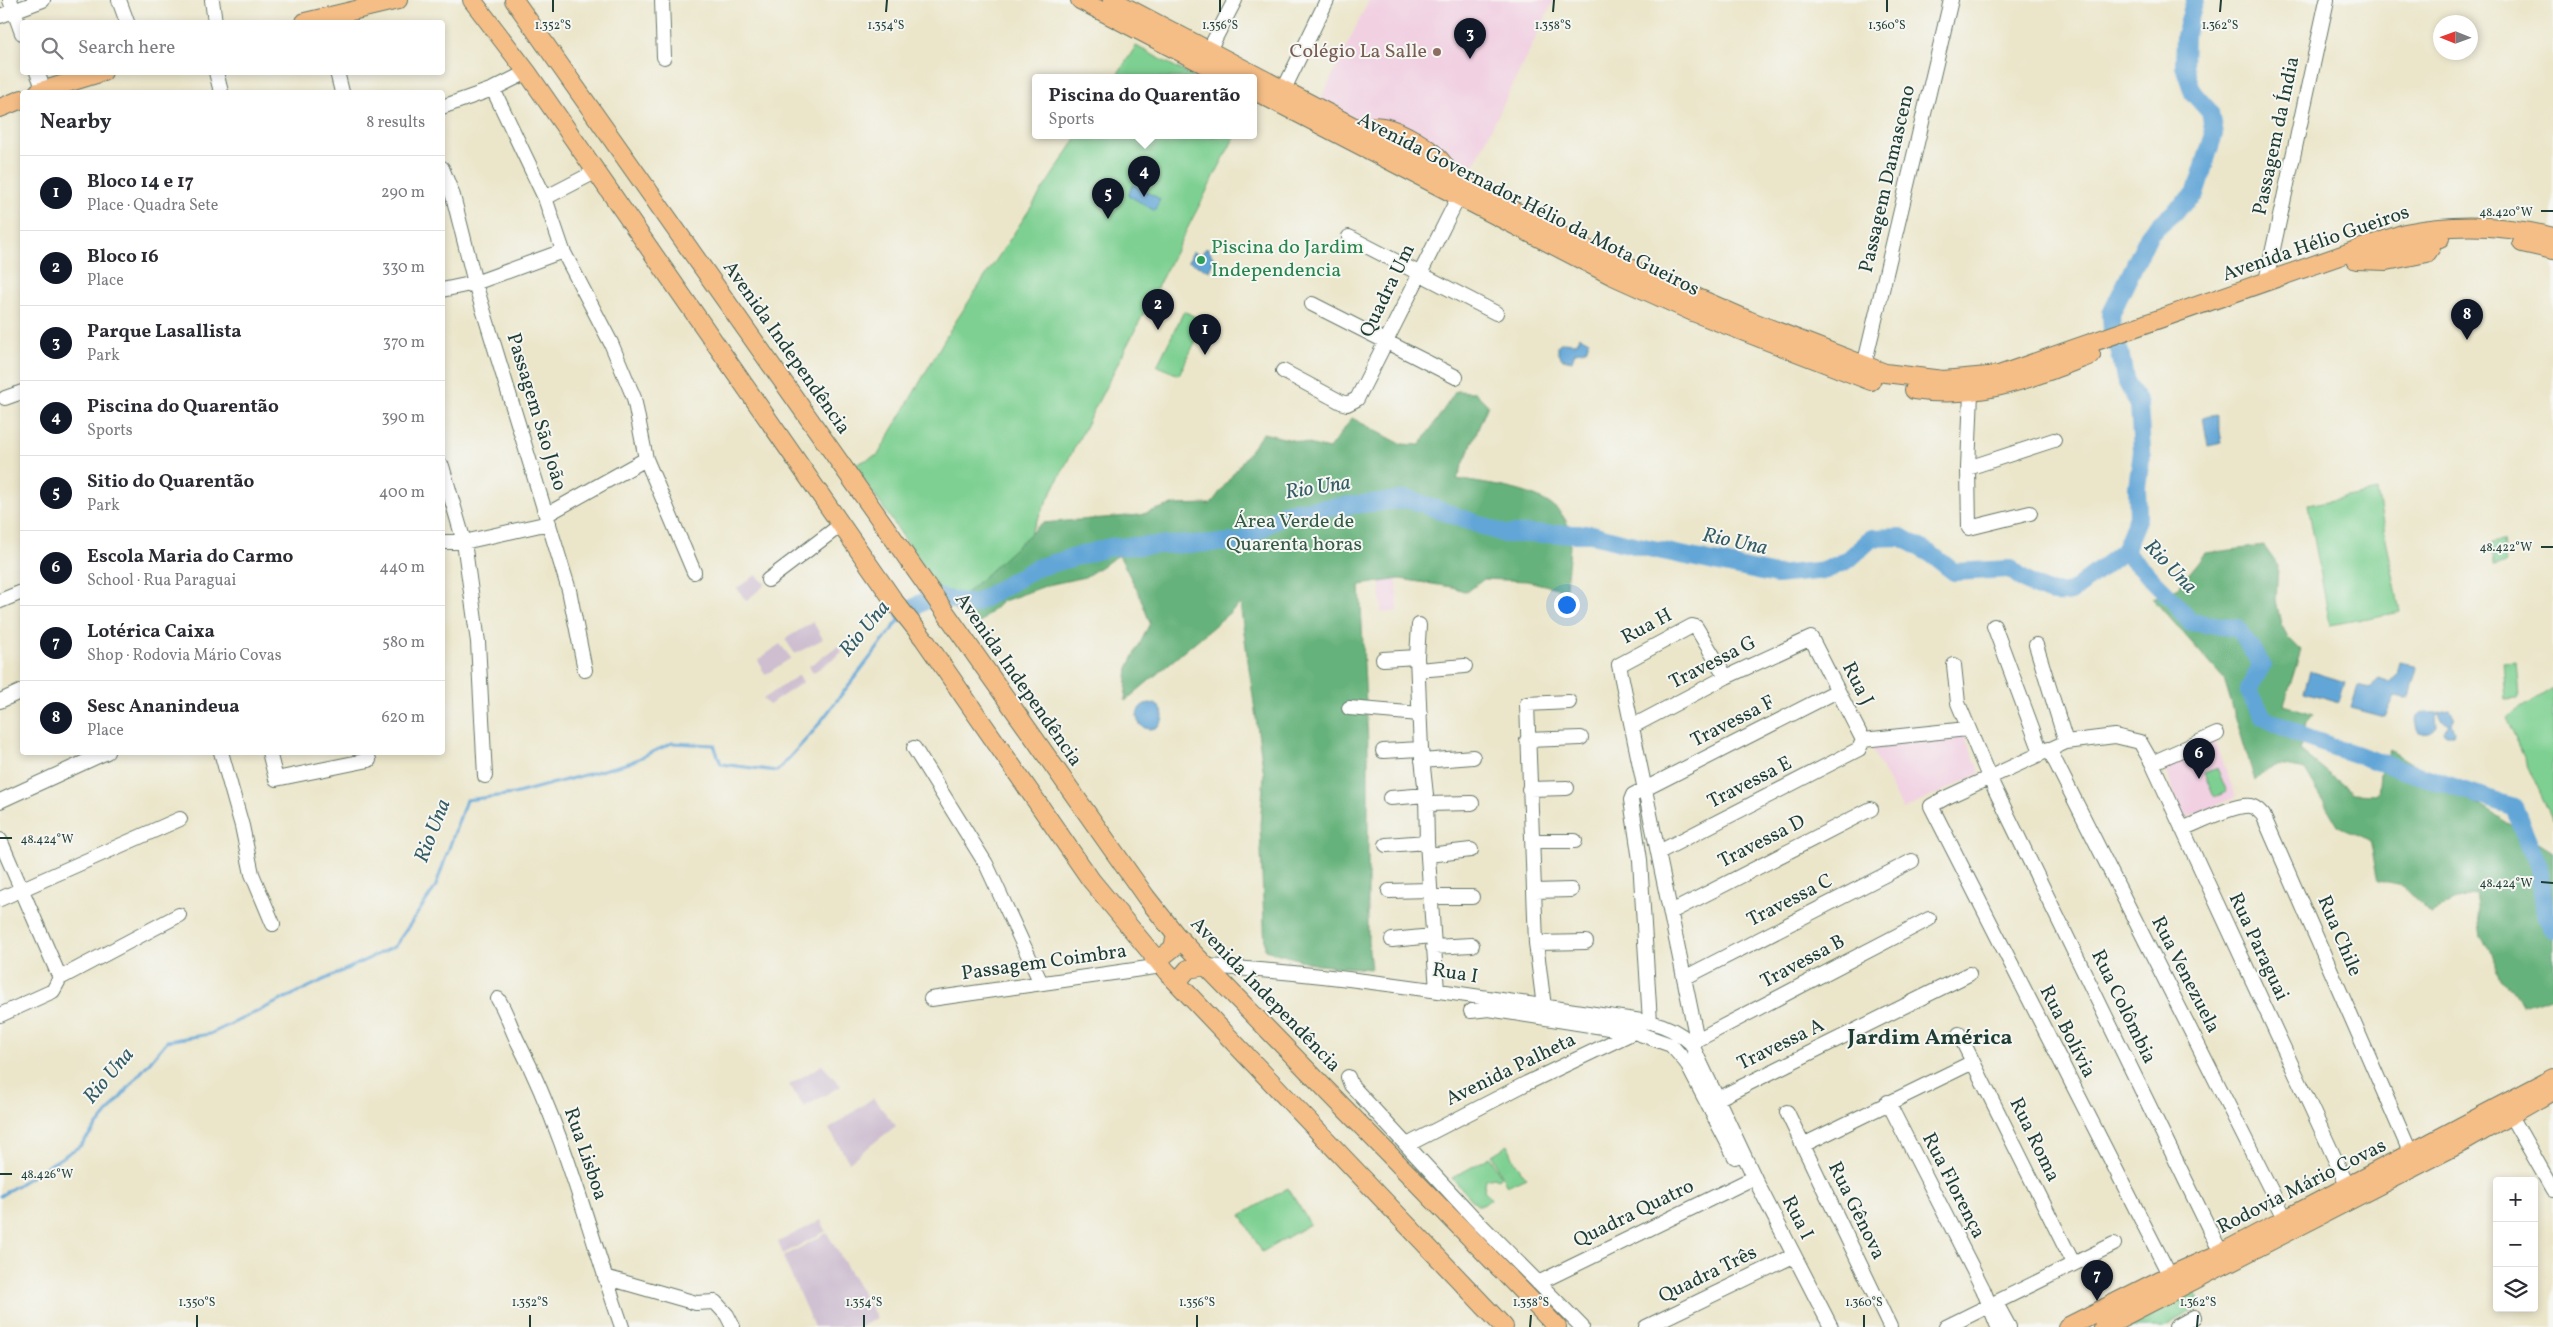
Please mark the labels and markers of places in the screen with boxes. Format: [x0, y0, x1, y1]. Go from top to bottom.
pin: 3 [1454, 18, 1486, 59]
place label: Colégio La Salle [1290, 38, 1427, 66]
marker: Colégio La Salle [1431, 46, 1443, 58]
pin: 4 [1128, 156, 1160, 197]
pin: 5 [1092, 178, 1124, 219]
place label: Piscina do Jardim Independencia [1211, 234, 1364, 285]
marker: Piscina do Jardim Independencia [1195, 254, 1207, 266]
pin: 2 [1142, 289, 1174, 330]
pin: 8 [2451, 299, 2483, 340]
pin: 1 [1189, 314, 1221, 355]
pin: 6 [2183, 738, 2215, 779]
pin: 7 [2081, 1260, 2113, 1301]

